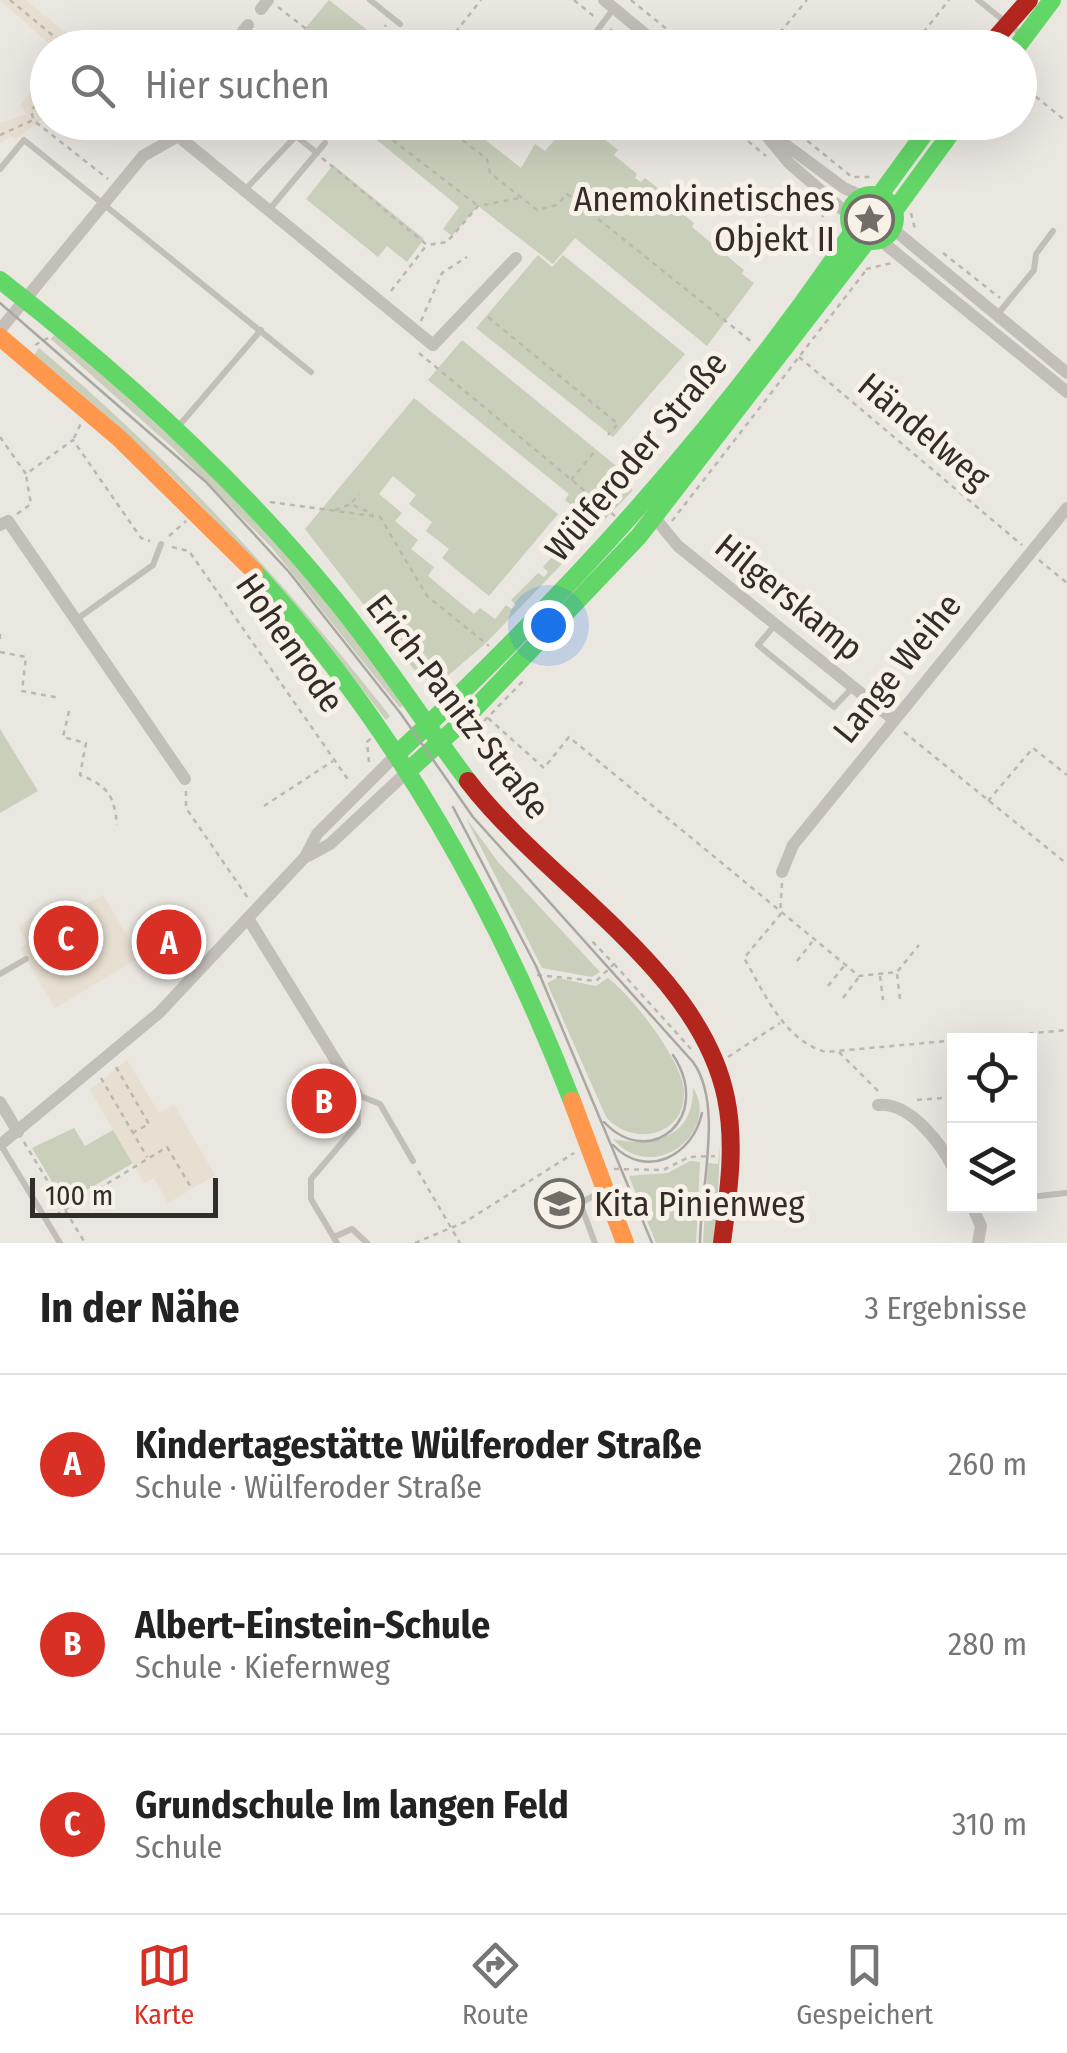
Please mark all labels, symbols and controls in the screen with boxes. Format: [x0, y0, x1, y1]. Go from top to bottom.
search box [30, 30, 1037, 140]
icon: search [65, 58, 120, 113]
text: Hier suchen [145, 62, 330, 108]
place label: Anemokinetisches Objekt II [574, 178, 835, 260]
place icon: Anemokinetisches Objekt II [844, 193, 896, 245]
street label: Wülferoder Straße [536, 343, 736, 569]
street label: Händelweg [850, 364, 999, 498]
street label: Hilgerskamp [707, 525, 871, 669]
street label: Hohenrode [227, 566, 353, 720]
street label: Lange Weihe [824, 585, 970, 751]
street label: Erich-Panitz-Straße [357, 586, 559, 828]
your location [523, 600, 574, 651]
pin: C [34, 900, 98, 976]
pin: A [136, 904, 202, 980]
map controls [947, 1033, 1037, 1213]
button: locate [947, 1033, 1037, 1123]
pin: B [292, 1064, 356, 1138]
button: layers [947, 1123, 1037, 1213]
scale bar [30, 1173, 218, 1218]
school or university icon: Kita Pinienweg [533, 1178, 585, 1230]
text: 100 m [45, 1179, 113, 1212]
place label: Kita Pinienweg [594, 1183, 805, 1225]
text: In der Nähe [40, 1283, 240, 1333]
text: 3 Ergebnisse [865, 1289, 1027, 1327]
text: Kindertagestätte Wülferoder Straße [135, 1422, 702, 1468]
text: A [64, 1445, 81, 1483]
text: 260 m [948, 1445, 1027, 1483]
text: Schule · Wülferoder Straße [135, 1468, 482, 1506]
text: Albert-Einstein-Schule [135, 1602, 490, 1648]
text: B [64, 1625, 81, 1663]
text: 280 m [948, 1625, 1027, 1663]
text: Schule · Kiefernweg [135, 1648, 390, 1686]
text: Grundschule Im langen Feld [135, 1782, 569, 1828]
text: C [64, 1805, 81, 1843]
text: 310 m [952, 1805, 1027, 1843]
text: Schule [135, 1828, 222, 1866]
tab: Karte [134, 1938, 194, 2031]
tab: Route [462, 1938, 529, 2031]
tab: Gespeichert [796, 1938, 933, 2031]

